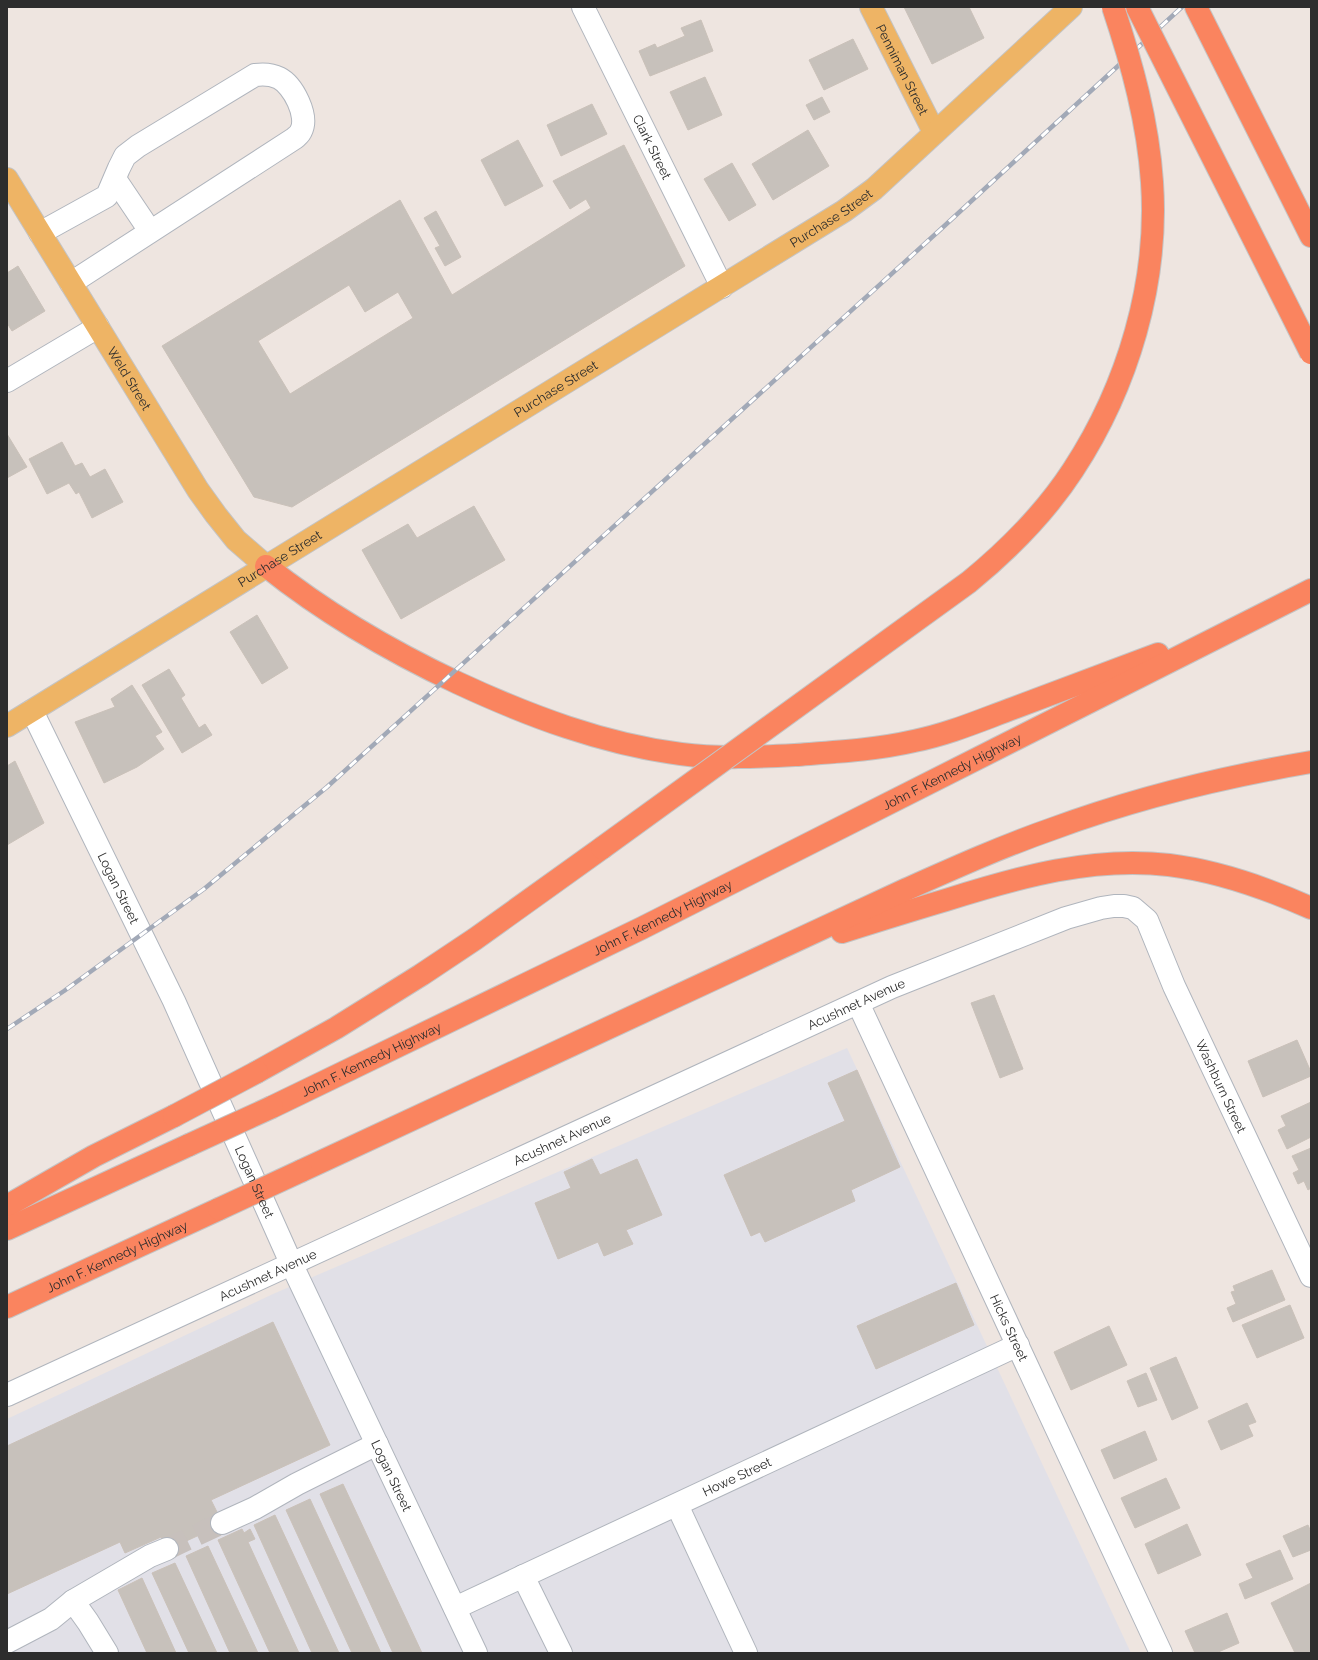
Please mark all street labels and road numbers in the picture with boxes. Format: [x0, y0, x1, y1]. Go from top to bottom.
street label: Penniman Street [873, 22, 931, 118]
street label: Clark Street [630, 112, 675, 182]
street label: Purchase Street [787, 186, 876, 251]
street label: Weld Street [104, 344, 154, 414]
street label: Purchase Street [511, 357, 601, 420]
street label: Purchase Street [235, 527, 325, 590]
street label: John F. Kennedy Highway [880, 731, 1024, 813]
street label: Logan Street [94, 850, 142, 927]
street label: John F. Kennedy Highway [591, 877, 735, 959]
street label: Acushnet Avenue [805, 975, 908, 1033]
street label: John F. Kennedy Highway [299, 1019, 444, 1100]
street label: Washburn Street [1192, 1037, 1250, 1136]
street label: Acushnet Avenue [511, 1111, 613, 1169]
street label: Logan Street [232, 1144, 277, 1221]
street label: John F. Kennedy Highway [44, 1218, 190, 1296]
street label: Acushnet Avenue [217, 1246, 319, 1304]
street label: Hicks Street [987, 1292, 1031, 1364]
street label: Logan Street [368, 1438, 415, 1514]
street label: Howe Street [700, 1454, 774, 1499]

